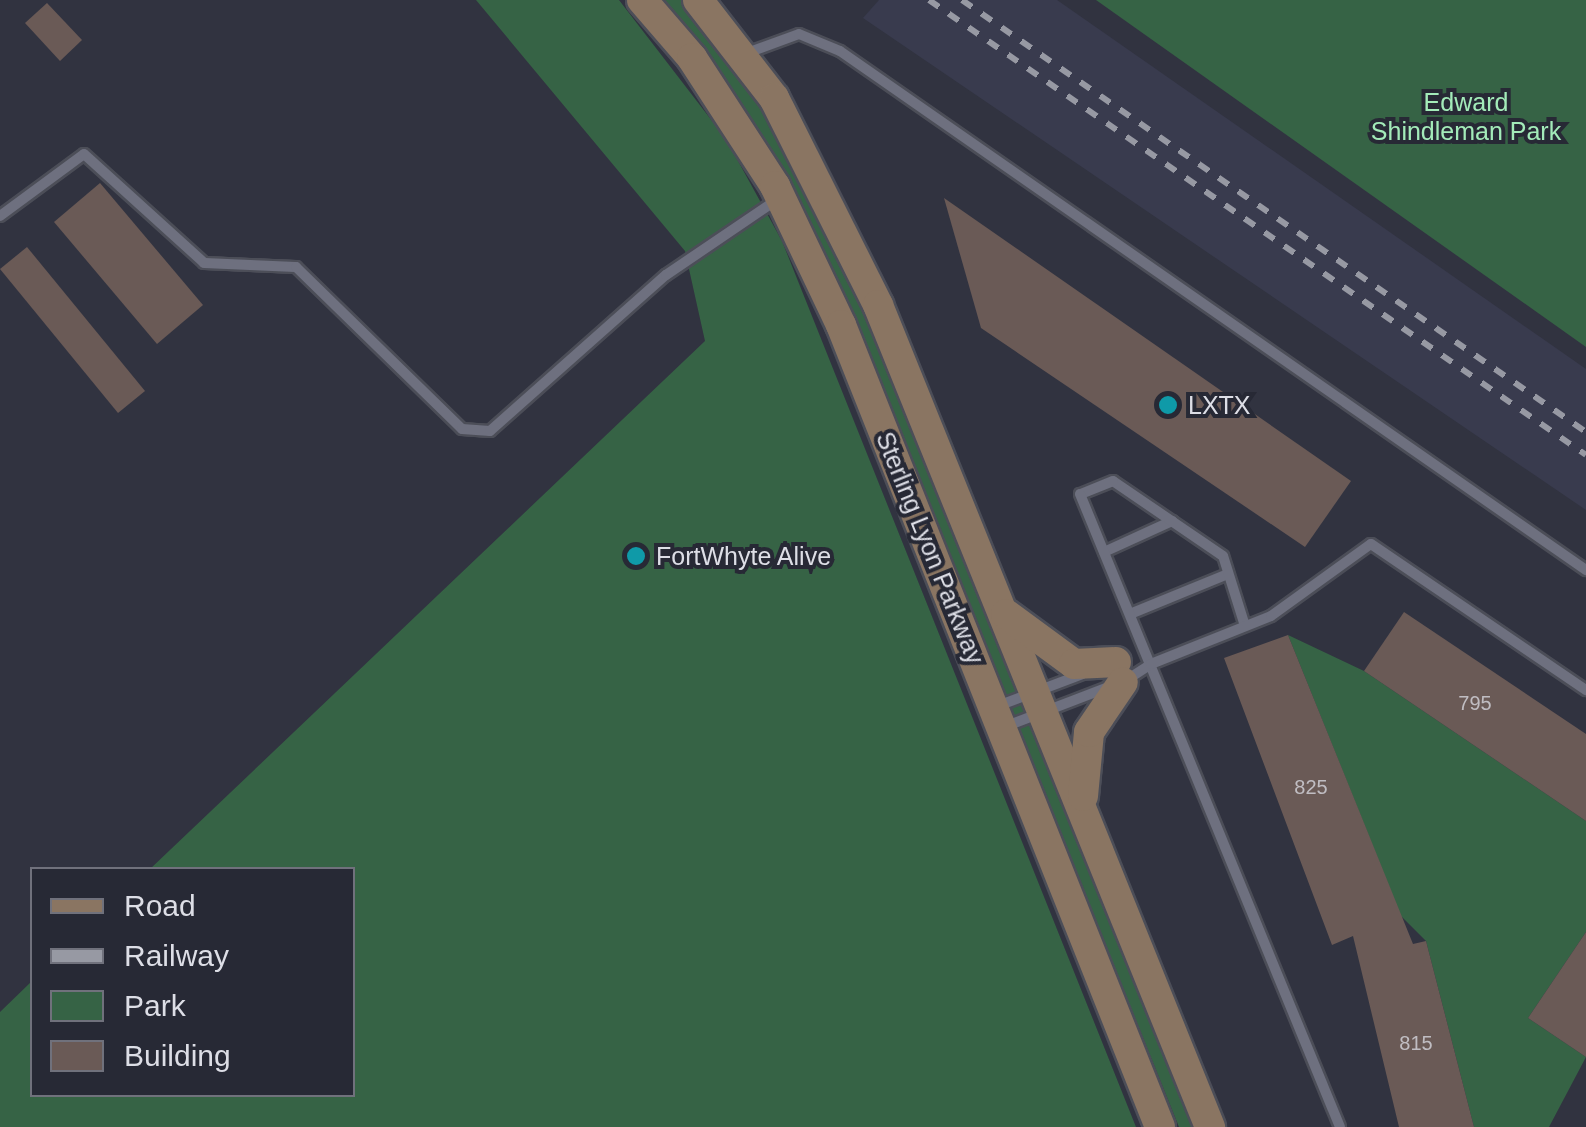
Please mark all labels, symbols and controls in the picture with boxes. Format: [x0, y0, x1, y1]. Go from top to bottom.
park label: Edward Shindleman Park [1371, 88, 1561, 147]
place label: LXTX [1188, 390, 1251, 420]
marker: LXTX [1157, 394, 1179, 416]
street label: Sterling Lyon Parkway [870, 428, 990, 668]
place label: FortWhyte Alive [656, 541, 832, 571]
marker: FortWhyte Alive [625, 545, 647, 567]
house number: 795 [1458, 691, 1492, 715]
house number: 825 [1294, 775, 1328, 799]
legend [30, 867, 355, 1097]
text: Road [124, 889, 196, 922]
text: Railway [124, 939, 229, 972]
text: Park [124, 989, 186, 1022]
house number: 815 [1399, 1031, 1433, 1055]
text: Building [124, 1039, 231, 1072]

